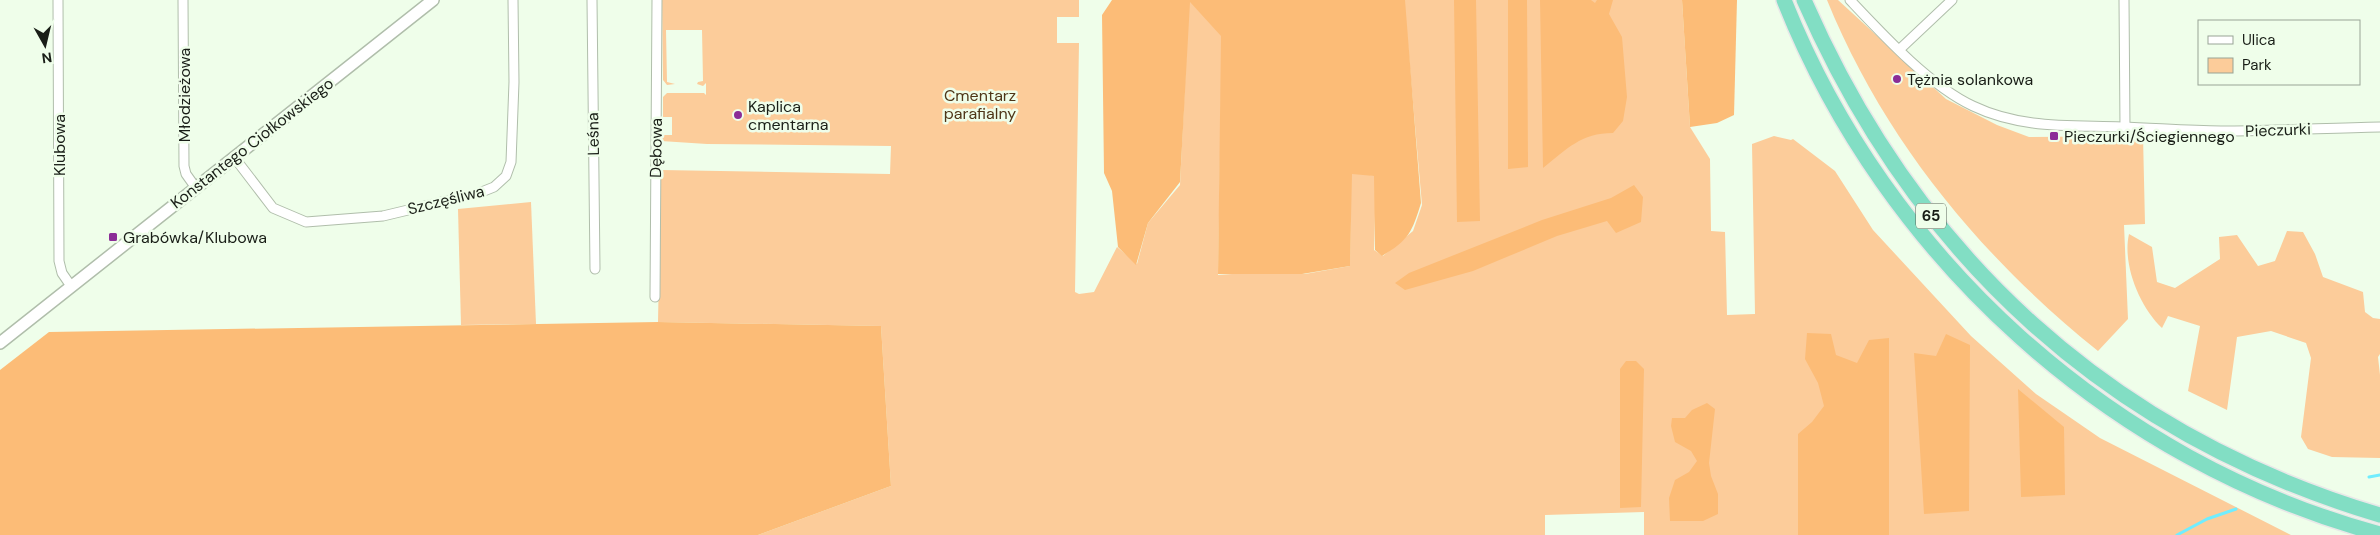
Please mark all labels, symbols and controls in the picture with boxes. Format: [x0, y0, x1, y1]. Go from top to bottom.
north arrow [20, 20, 70, 70]
legend [2198, 20, 2360, 85]
text: Ulica [2242, 30, 2276, 50]
text: N [40, 48, 53, 67]
street label: Młodzieżowa [174, 48, 195, 142]
text: Park [2242, 55, 2272, 75]
place label: Tężnia solankowa [1907, 69, 2033, 90]
street label: Konstantego Ciołkowskiego [166, 73, 338, 213]
marker: Tężnia solankowa [1891, 73, 1903, 85]
park label: Cmentarz parafialny [944, 85, 1016, 124]
place label: Kaplica cmentarna [748, 96, 828, 135]
marker: Kaplica cmentarna [732, 109, 744, 121]
street label: Leśna [582, 112, 604, 156]
street label: Klubowa [49, 114, 70, 176]
street label: Dębowa [645, 118, 667, 178]
street label: Pieczurki [2245, 118, 2311, 142]
place label: Pieczurki/Ściegiennego [2064, 126, 2235, 147]
marker: Pieczurki/Ściegiennego [2048, 130, 2060, 142]
street label: Szczęśliwa [405, 180, 487, 220]
road number: 65 [1916, 204, 1946, 228]
place label: Grabówka/Klubowa [123, 227, 267, 248]
marker: Grabówka/Klubowa [107, 231, 119, 243]

